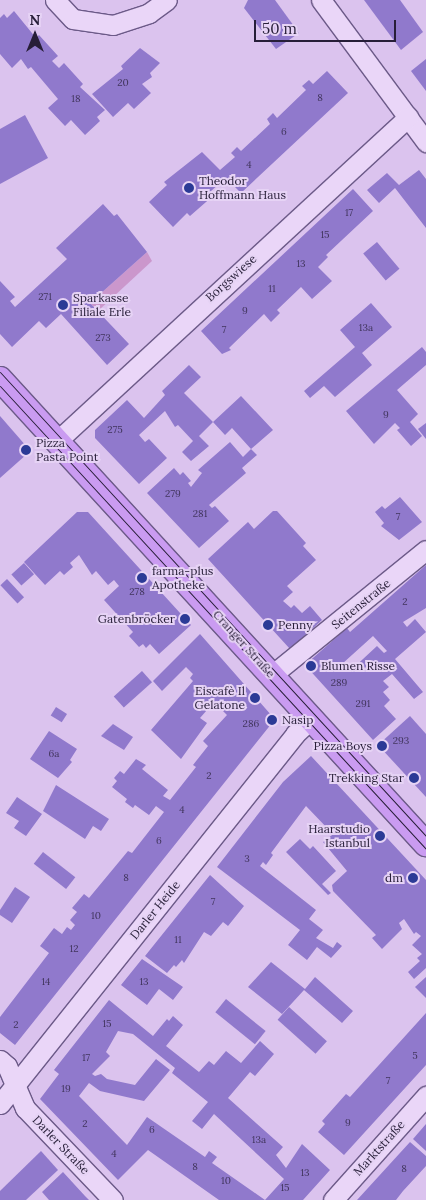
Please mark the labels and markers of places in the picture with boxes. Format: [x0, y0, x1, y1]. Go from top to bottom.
place label: Theodor Hoffmann Haus [199, 174, 286, 202]
marker: Theodor Hoffmann Haus [183, 182, 195, 194]
place label: Sparkasse Filiale Erle [73, 291, 131, 319]
marker: Sparkasse Filiale Erle [57, 299, 69, 311]
place label: Pizza Pasta Point [36, 436, 98, 464]
marker: Pizza Pasta Point [20, 444, 32, 456]
place label: farma-plus Apotheke [152, 564, 213, 592]
marker: farma-plus Apotheke [136, 572, 148, 584]
place label: Gatenbröcker [98, 612, 175, 626]
marker: Gatenbröcker [179, 613, 191, 625]
place label: Penny [278, 618, 312, 632]
marker: Penny [262, 619, 274, 631]
place label: Blumen Risse [321, 659, 395, 673]
marker: Blumen Risse [305, 660, 317, 672]
place label: Eiscafè Il Gelatone [195, 684, 245, 712]
marker: Eiscafè Il Gelatone [249, 692, 261, 704]
place label: Nasip [282, 713, 313, 727]
marker: Nasip [266, 714, 278, 726]
place label: Pizza Boys [314, 739, 372, 753]
marker: Pizza Boys [376, 740, 388, 752]
place label: Trekking Star [329, 771, 404, 785]
marker: Trekking Star [408, 772, 420, 784]
place label: Haarstudio Istanbul [308, 822, 370, 850]
marker: Haarstudio Istanbul [374, 830, 386, 842]
place label: dm [385, 871, 403, 885]
marker: dm [407, 872, 419, 884]

